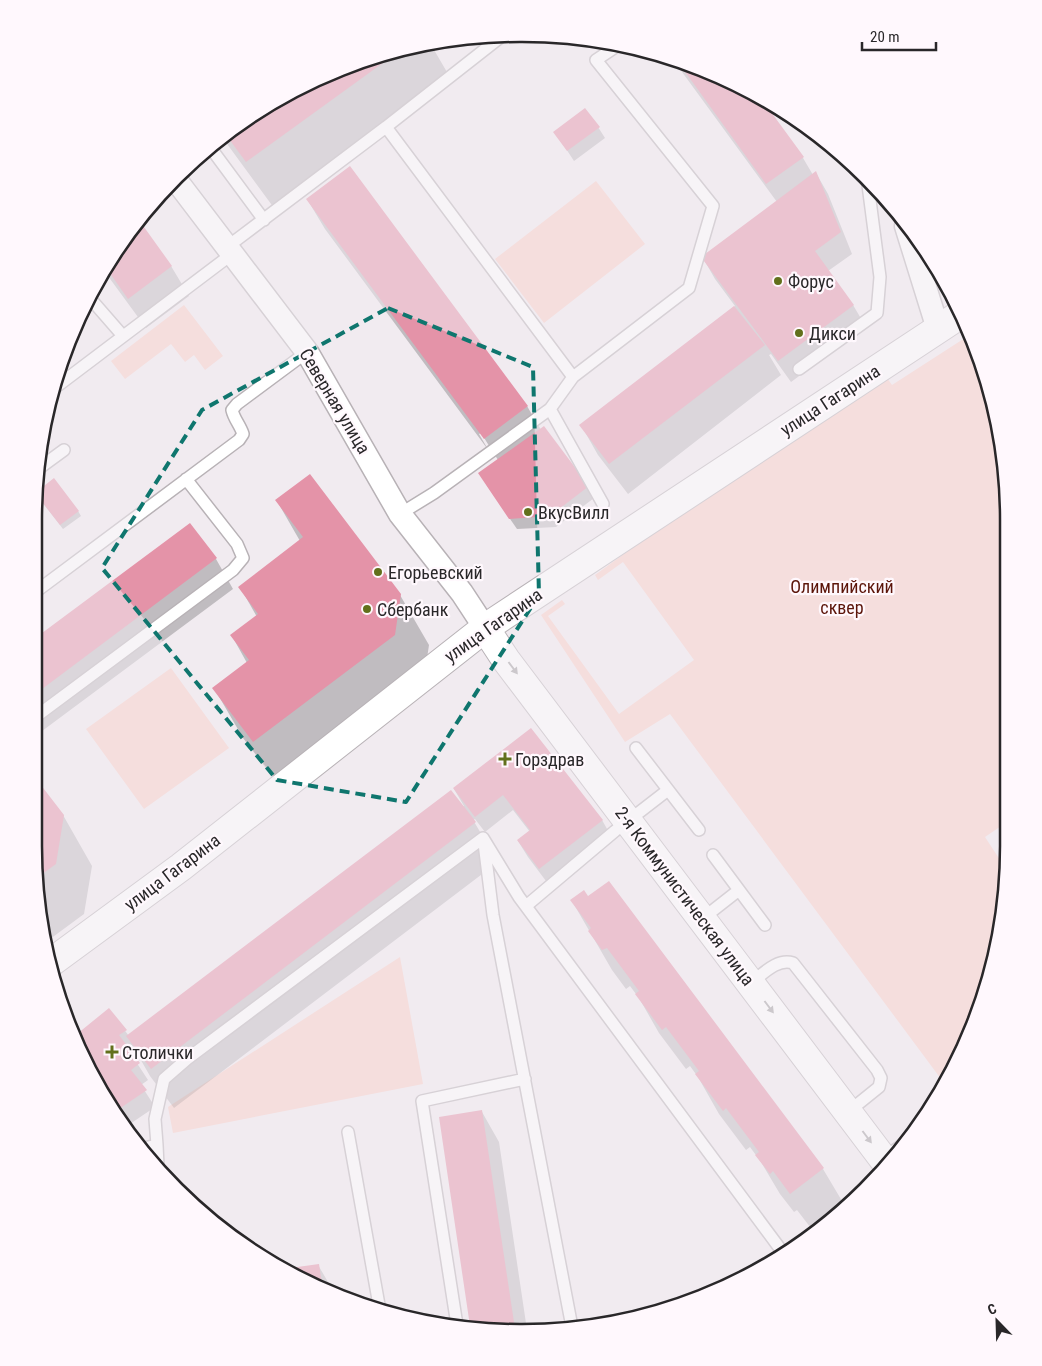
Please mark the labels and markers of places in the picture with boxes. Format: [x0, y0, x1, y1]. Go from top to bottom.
place label: Форус [788, 271, 834, 292]
marker: Форус [772, 275, 784, 287]
place label: Дикси [809, 323, 856, 344]
marker: Дикси [793, 327, 805, 339]
place label: ВкусВилл [538, 502, 610, 523]
marker: ВкусВилл [522, 506, 534, 518]
place label: Егорьевский [388, 562, 483, 583]
marker: Егорьевский [372, 566, 384, 578]
place label: Сбербанк [377, 599, 449, 620]
marker: Сбербанк [361, 603, 373, 615]
place label: Горздрав [515, 749, 584, 770]
marker: Горздрав [499, 753, 511, 765]
place label: Столички [122, 1042, 193, 1063]
marker: Столички [106, 1046, 118, 1058]

